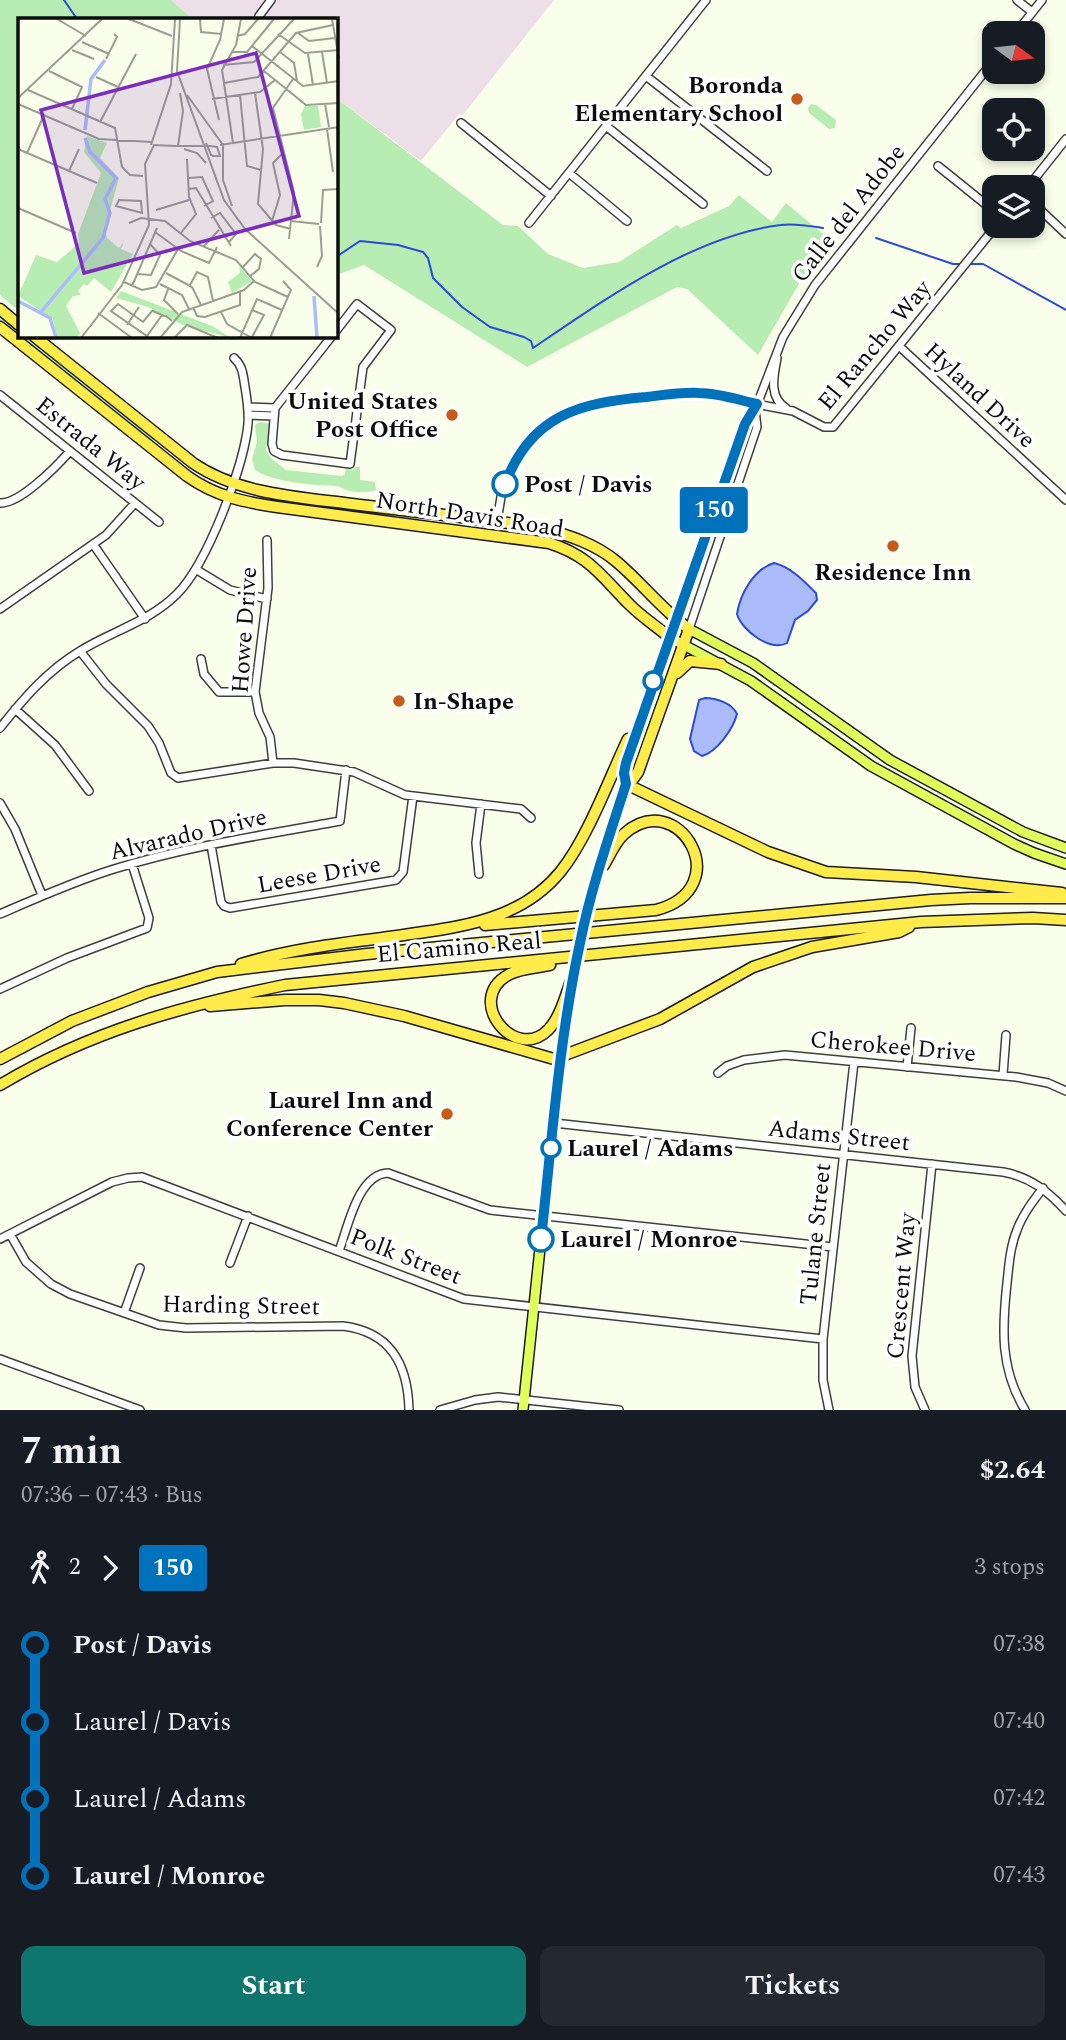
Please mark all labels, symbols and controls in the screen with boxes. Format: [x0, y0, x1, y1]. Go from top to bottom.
inset map [18, 18, 338, 338]
north arrow [982, 21, 1045, 84]
map controls [982, 21, 1045, 238]
place label: Boronda Elementary School [574, 68, 784, 132]
marker: Boronda Elementary School [789, 91, 805, 107]
button: locate [982, 98, 1045, 161]
street label: Calle del Adobe [783, 136, 915, 291]
button: layers [982, 175, 1045, 238]
street label: El Rancho Way [809, 271, 941, 419]
street label: Hyland Drive [915, 334, 1043, 457]
place label: United States Post Office [287, 384, 438, 448]
street label: Estrada Way [27, 388, 155, 501]
marker: United States Post Office [444, 407, 460, 423]
place label: Post / Davis [524, 467, 653, 503]
marker: Post / Davis [492, 471, 518, 497]
street label: North Davis Road [373, 482, 566, 548]
line badge: 150 [674, 487, 754, 533]
text: 150 [694, 492, 734, 528]
marker: Residence Inn [885, 538, 901, 554]
place label: Residence Inn [814, 555, 972, 591]
street label: Howe Drive [223, 566, 267, 695]
unlabelled marker [643, 671, 663, 691]
place label: In-Shape [413, 684, 514, 720]
marker: In-Shape [391, 693, 407, 709]
street label: Alvarado Drive [106, 799, 271, 871]
street label: Leese Drive [254, 846, 384, 904]
street label: El Camino Real [375, 923, 543, 973]
street label: Cherokee Drive [808, 1022, 977, 1072]
place label: Laurel Inn and Conference Center [226, 1083, 434, 1147]
marker: Laurel Inn and Conference Center [439, 1106, 455, 1122]
street label: Adams Street [766, 1111, 912, 1161]
place label: Laurel / Adams [567, 1131, 734, 1167]
marker: Laurel / Adams [541, 1138, 561, 1158]
street label: Tulane Street [791, 1161, 841, 1307]
street label: Crescent Way [878, 1210, 926, 1361]
street label: Polk Street [344, 1219, 467, 1295]
place label: Laurel / Monroe [560, 1222, 737, 1258]
marker: Laurel / Monroe [528, 1226, 554, 1252]
street label: Harding Street [162, 1287, 320, 1325]
text: 7 min [21, 1423, 122, 1481]
text: $2.64 [980, 1450, 1045, 1490]
text: 07:36 – 07:43 · Bus [21, 1478, 203, 1513]
icon: walk [21, 1549, 59, 1587]
icon: forward [91, 1549, 129, 1587]
text: 2 [69, 1550, 81, 1585]
text: 150 [153, 1550, 193, 1586]
text: 3 stops [975, 1550, 1045, 1585]
text: Post / Davis [73, 1625, 212, 1665]
text: 07:38 [993, 1627, 1045, 1662]
text: Laurel / Davis [73, 1702, 232, 1742]
text: 07:40 [993, 1704, 1045, 1739]
text: Laurel / Adams [73, 1779, 247, 1819]
text: 07:42 [993, 1781, 1045, 1816]
text: Laurel / Monroe [73, 1856, 265, 1896]
text: 07:43 [993, 1858, 1045, 1893]
button: Start [21, 1946, 526, 2026]
button: Tickets [540, 1946, 1045, 2026]

